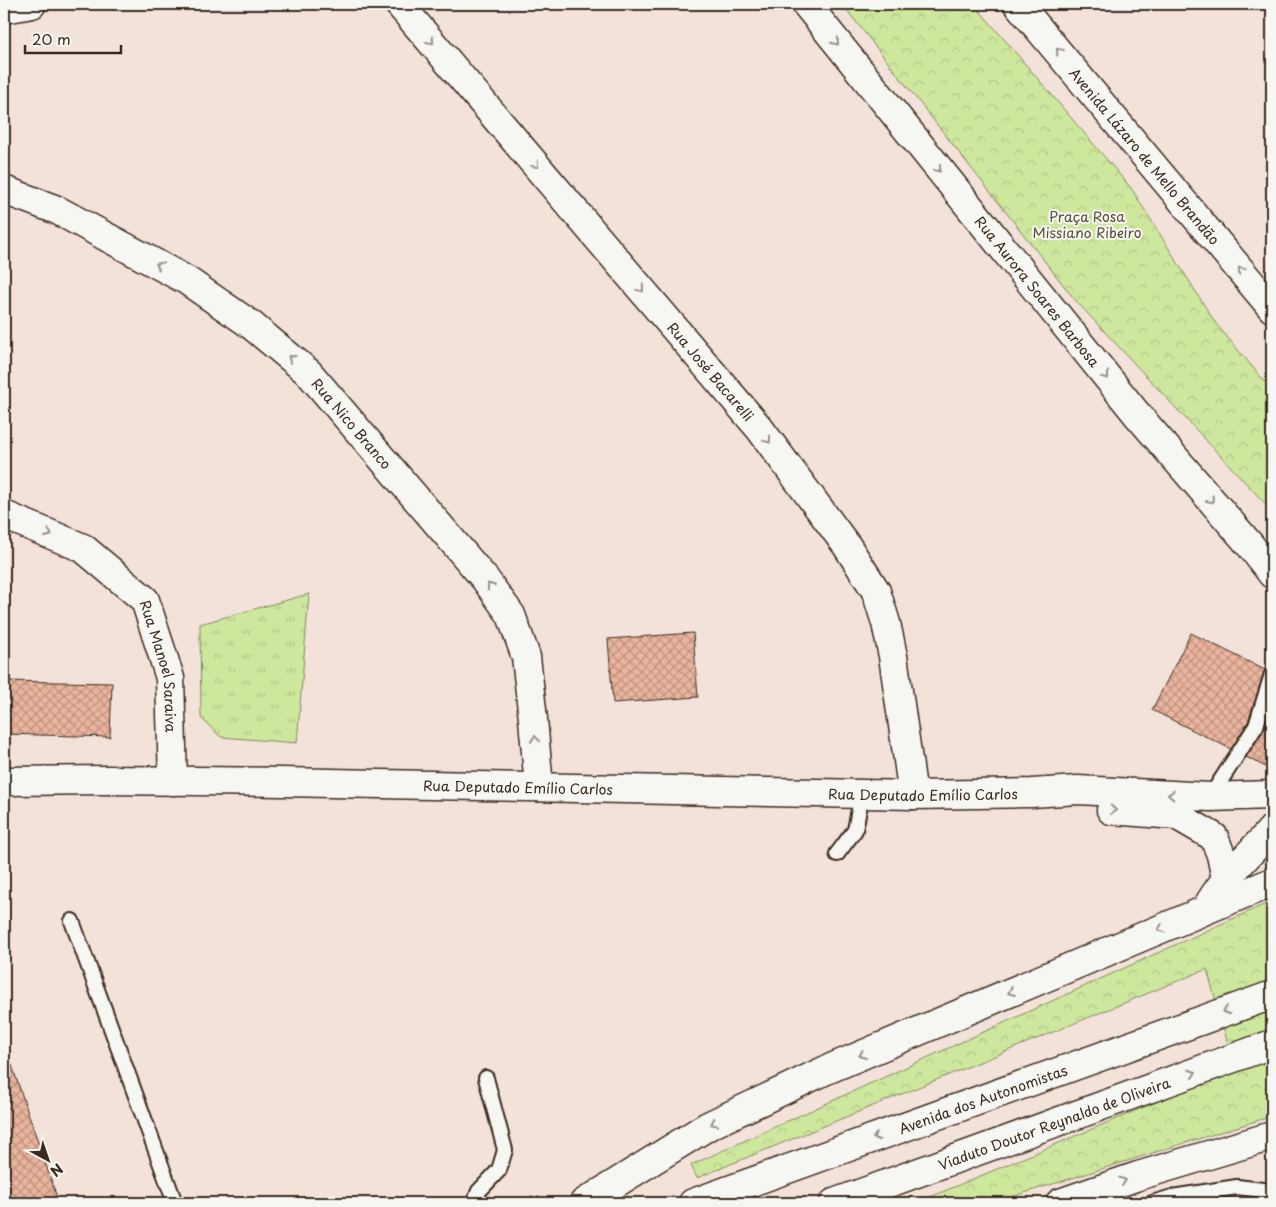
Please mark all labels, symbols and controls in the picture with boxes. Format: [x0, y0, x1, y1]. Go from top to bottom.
scale bar [25, 22, 121, 54]
text: 20 m [32, 27, 71, 50]
one-way arrow [425, 35, 433, 44]
one-way arrow [831, 36, 839, 45]
one-way arrow [1055, 48, 1064, 57]
street label: Avenida Lázaro de Mello Brandão [1065, 63, 1225, 249]
one-way arrow [530, 159, 538, 168]
one-way arrow [932, 163, 941, 172]
park label: Praça Rosa Missiano Ribeiro [1033, 206, 1142, 243]
street label: Rua Aurora Soares Barbosa [970, 211, 1105, 371]
one-way arrow [155, 262, 164, 272]
one-way arrow [1238, 267, 1247, 276]
one-way arrow [635, 283, 643, 292]
street label: Rua José Bacarelli [663, 317, 759, 425]
one-way arrow [288, 355, 297, 364]
one-way arrow [1101, 371, 1110, 380]
street label: Rua Nico Branco [307, 373, 397, 473]
one-way arrow [762, 434, 771, 444]
one-way arrow [1206, 495, 1215, 504]
one-way arrow [44, 527, 53, 538]
one-way arrow [487, 582, 496, 592]
street label: Rua Manoel Saraiva [135, 597, 182, 733]
one-way arrow [530, 735, 541, 743]
street label: Rua Deputado Emílio Carlos [423, 774, 613, 799]
street label: Rua Deputado Emílio Carlos [828, 783, 1018, 806]
one-way arrow [1167, 789, 1175, 800]
one-way arrow [1110, 805, 1118, 816]
one-way arrow [1157, 922, 1166, 933]
one-way arrow [1008, 986, 1016, 996]
one-way arrow [1223, 1005, 1231, 1015]
one-way arrow [858, 1048, 867, 1059]
street label: Avenida dos Autonomistas [896, 1059, 1070, 1139]
one-way arrow [1188, 1069, 1197, 1079]
street label: Viaduto Doutor Reynaldo de Oliveira [935, 1071, 1173, 1175]
one-way arrow [710, 1117, 719, 1127]
one-way arrow [872, 1131, 881, 1141]
north arrow [22, 1134, 72, 1184]
text: N [46, 1159, 68, 1182]
one-way arrow [1118, 1177, 1126, 1187]

